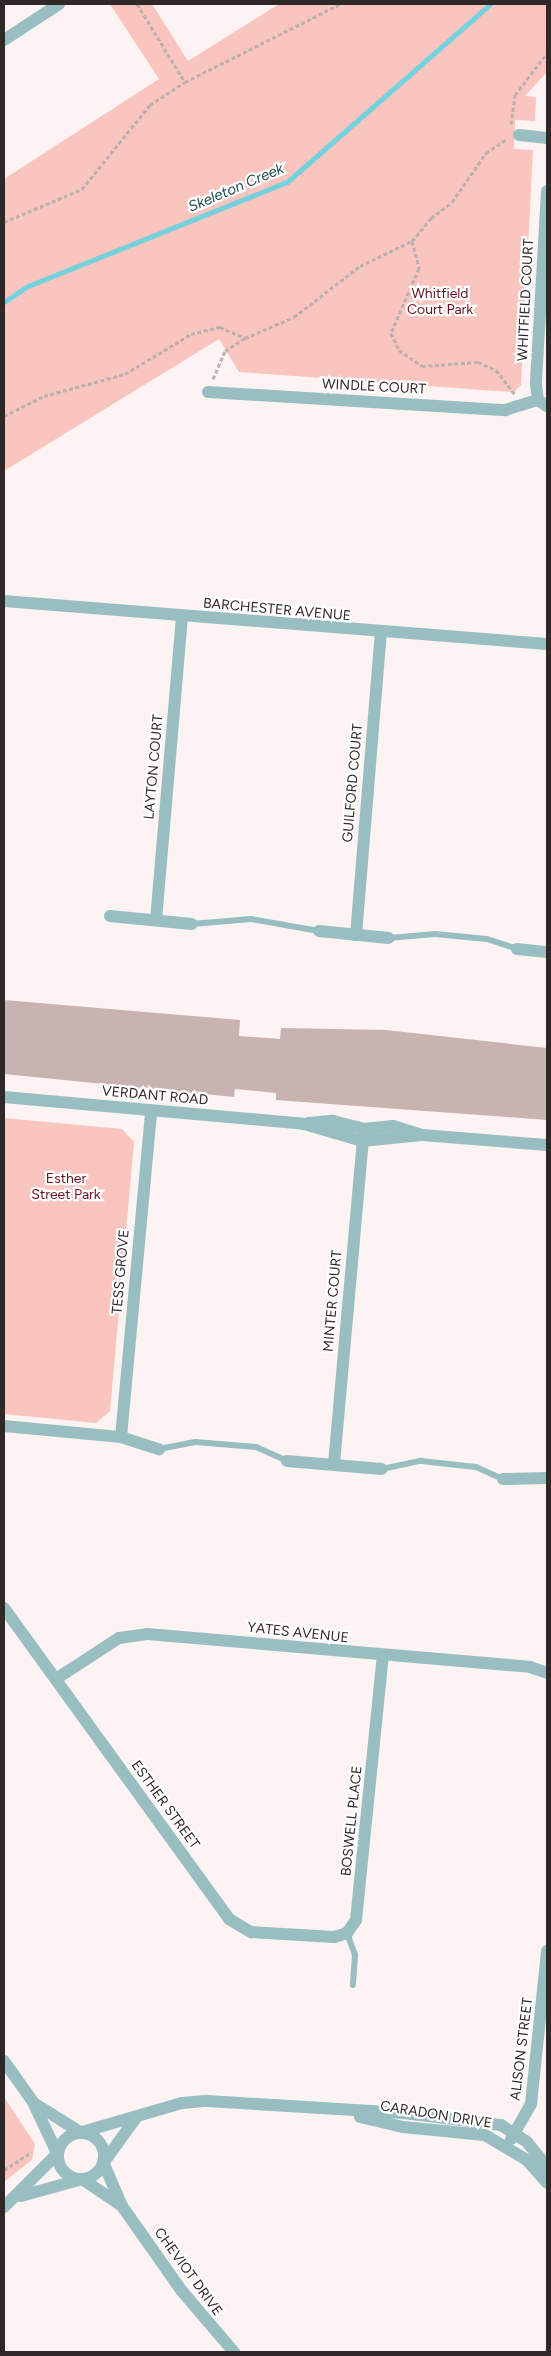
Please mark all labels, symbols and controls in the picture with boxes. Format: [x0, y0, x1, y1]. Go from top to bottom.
water label: Skeleton Creek [185, 160, 287, 216]
street label: WHITFIELD COURT [514, 238, 538, 362]
park label: Whitfield Court Park [407, 286, 473, 318]
street label: WINDLE COURT [322, 376, 426, 398]
street label: BARCHESTER AVENUE [202, 595, 352, 625]
street label: LAYTON COURT [141, 714, 167, 820]
street label: GUILFORD COURT [339, 723, 367, 843]
street label: VERDANT ROAD [101, 1083, 209, 1109]
park label: Esther Street Park [31, 1171, 101, 1204]
street label: TESS GROVE [109, 1229, 133, 1315]
street label: MINTER COURT [320, 1249, 346, 1353]
street label: YATES AVENUE [247, 1619, 349, 1647]
street label: ESTHER STREET [127, 1758, 203, 1852]
street label: BOSWELL PLACE [338, 1765, 366, 1877]
street label: ALISON STREET [507, 1997, 537, 2101]
street label: CARADON DRIVE [379, 2098, 493, 2132]
street label: CHEVIOT DRIVE [150, 2225, 226, 2319]

